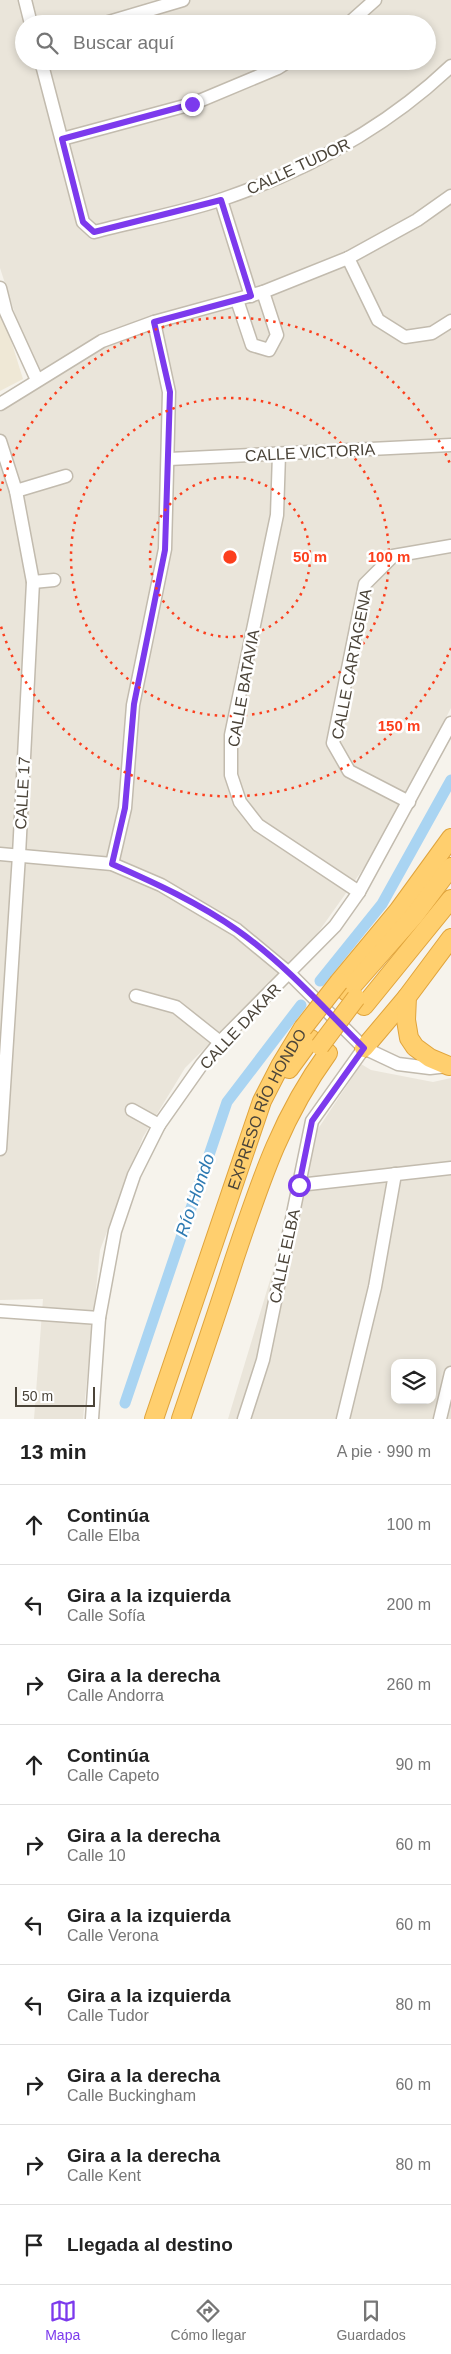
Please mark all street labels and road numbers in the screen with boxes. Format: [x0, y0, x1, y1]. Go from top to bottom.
street label: CALLE TUDOR [244, 135, 352, 198]
street label: CALLE VICTORIA [244, 441, 376, 464]
street label: CALLE CARTAGENA [329, 587, 375, 741]
street label: CALLE BATAVIA [225, 628, 262, 748]
street label: CALLE 17 [12, 756, 33, 830]
street label: CALLE DAKAR [197, 980, 284, 1072]
street label: EXPRESO RÍO HONDO [225, 1026, 309, 1192]
street label: CALLE ELBA [266, 1207, 303, 1305]

